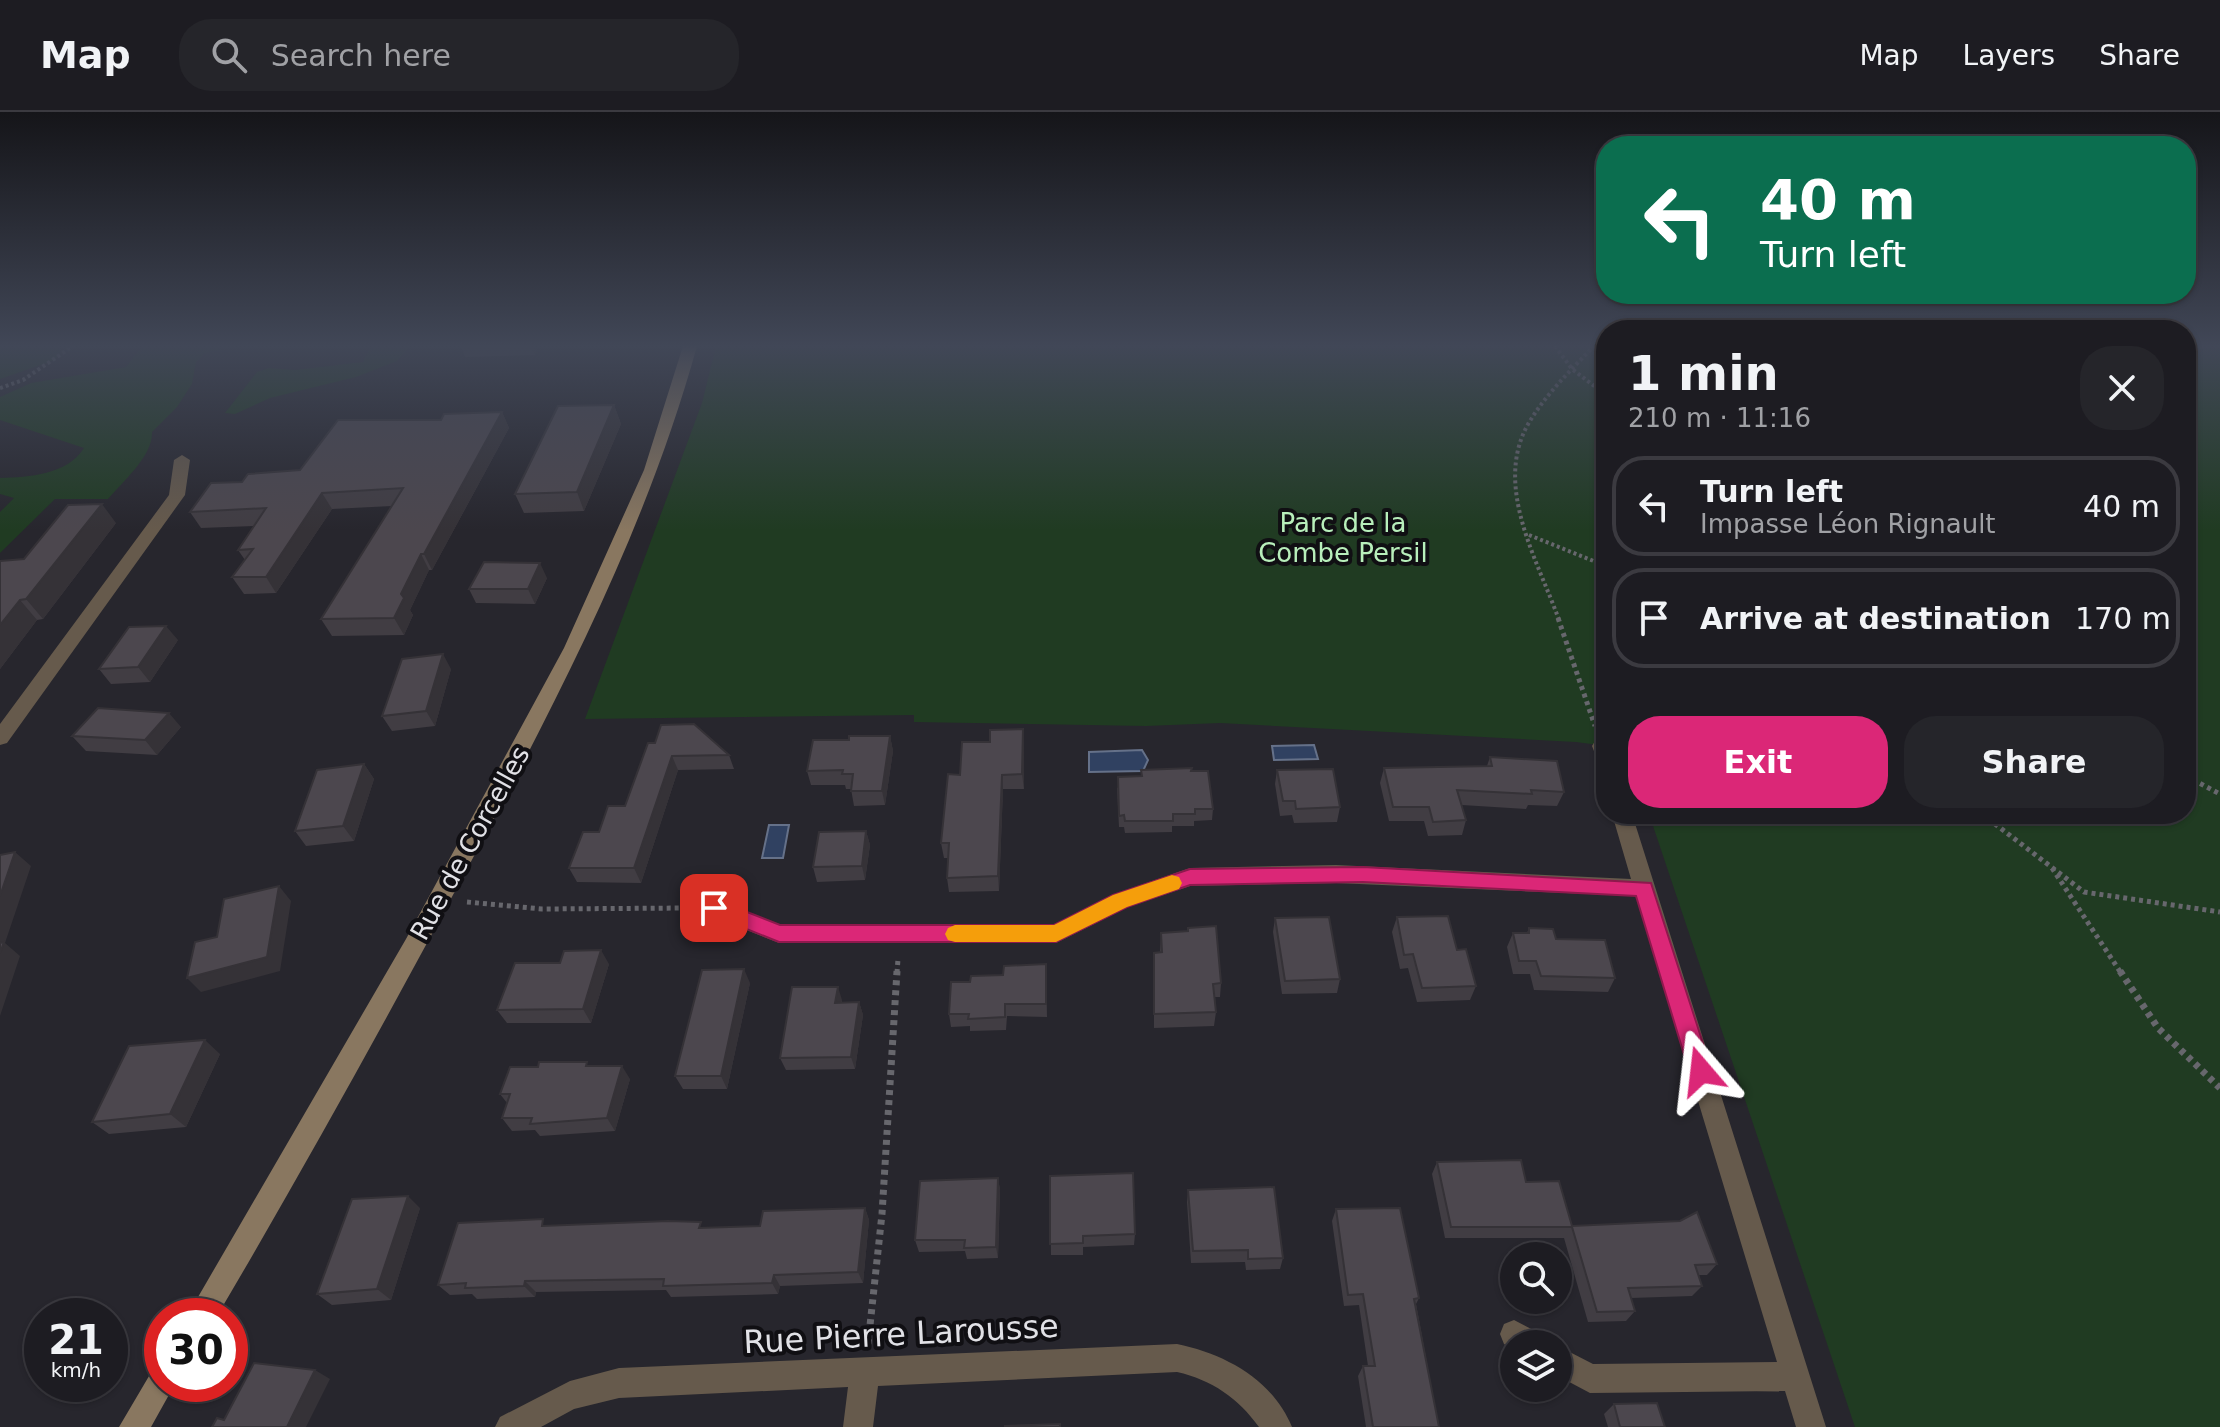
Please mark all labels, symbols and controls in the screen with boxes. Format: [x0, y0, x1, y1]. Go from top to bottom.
search box [179, 19, 739, 91]
text: Map [40, 33, 131, 77]
icon: search [207, 33, 251, 77]
text: Search here [271, 38, 451, 73]
text: Map [1859, 39, 1919, 72]
text: Layers [1963, 39, 2055, 72]
text: Share [2099, 39, 2180, 72]
text: 40 m [1760, 167, 1916, 232]
icon: left [1628, 168, 1732, 272]
text: Turn left [1760, 234, 1906, 275]
text: 1 min [1628, 345, 1779, 401]
button: close [2080, 346, 2164, 430]
text: 210 m · 11:16 [1628, 403, 1811, 433]
text: Turn left [1700, 474, 1843, 509]
icon: left [1632, 484, 1676, 528]
text: 40 m [2083, 489, 2160, 524]
park label: Parc de la Combe Persil [1258, 508, 1428, 568]
text: Impasse Léon Rignault [1700, 509, 1996, 539]
icon: arrive [1632, 596, 1676, 640]
text: Arrive at destination [1700, 601, 2051, 636]
text: 170 m [2075, 601, 2171, 636]
button: Exit [1628, 716, 1888, 808]
button: Share [1904, 716, 2164, 808]
street label: Rue de Corcelles [404, 741, 536, 945]
pin [680, 874, 748, 942]
icon: arrive [692, 886, 736, 930]
position arrow [1659, 1029, 1743, 1113]
map controls [1500, 1242, 1572, 1402]
button: search [1500, 1242, 1572, 1314]
speed limit sign: 30 [144, 1298, 248, 1402]
street label: Rue Pierre Larousse [742, 1307, 1060, 1361]
text: 21 [48, 1317, 104, 1363]
button: layers [1500, 1330, 1572, 1402]
text: km/h [51, 1358, 101, 1382]

